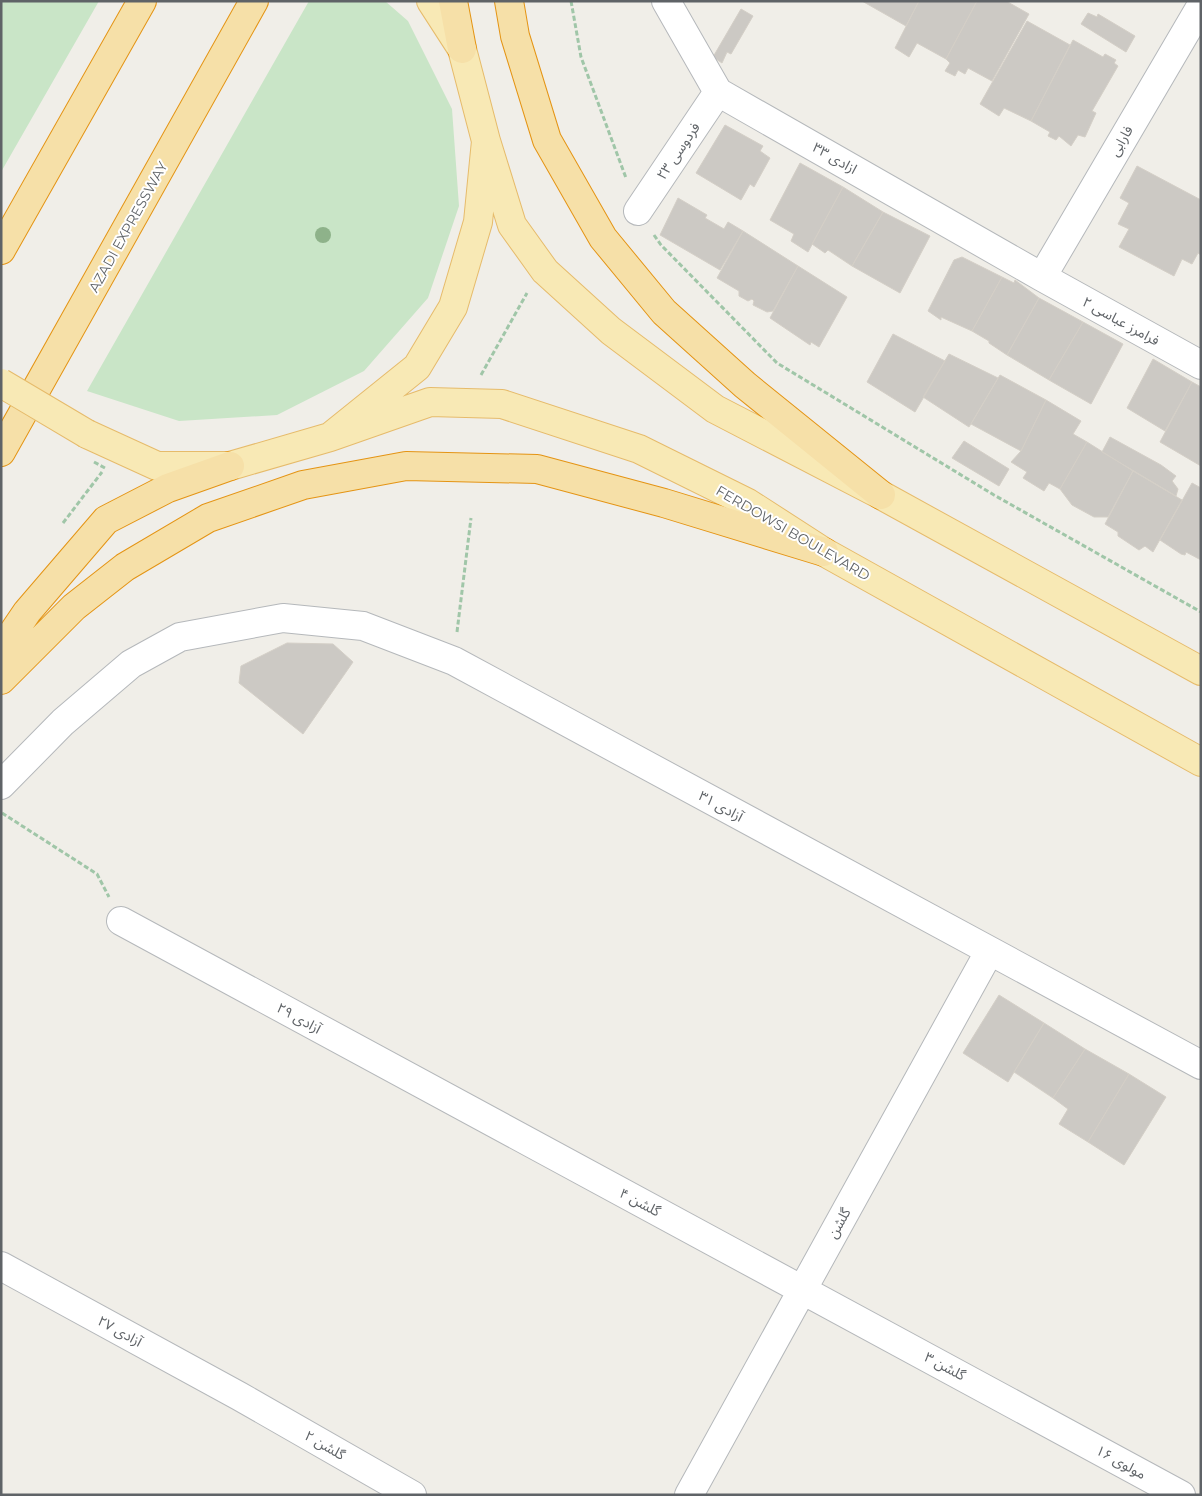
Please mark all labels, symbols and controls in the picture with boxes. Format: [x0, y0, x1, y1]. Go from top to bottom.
street label: فردوسی ۲۳ [652, 119, 704, 183]
street label: فارابی [1105, 122, 1137, 160]
street label: ازادی ۳۳ [810, 138, 860, 178]
street label: AZADI EXPRESSWAY [85, 158, 171, 296]
street label: فرامرز عباسی ۲ [1079, 292, 1163, 350]
street label: FERDOWSI BOULEVARD [713, 481, 873, 585]
street label: آزادی ۳۱ [695, 786, 747, 826]
street label: آزادی ۲۹ [273, 998, 325, 1038]
street label: گلشن ۴ [616, 1184, 664, 1220]
street label: گلشن [823, 1204, 855, 1241]
street label: ۲۷ آزادی [94, 1311, 146, 1351]
street label: گلشن ۳ [921, 1348, 969, 1384]
street label: گلشن ۲ [302, 1426, 349, 1464]
street label: مولوی ۱۶ [1093, 1441, 1149, 1483]

